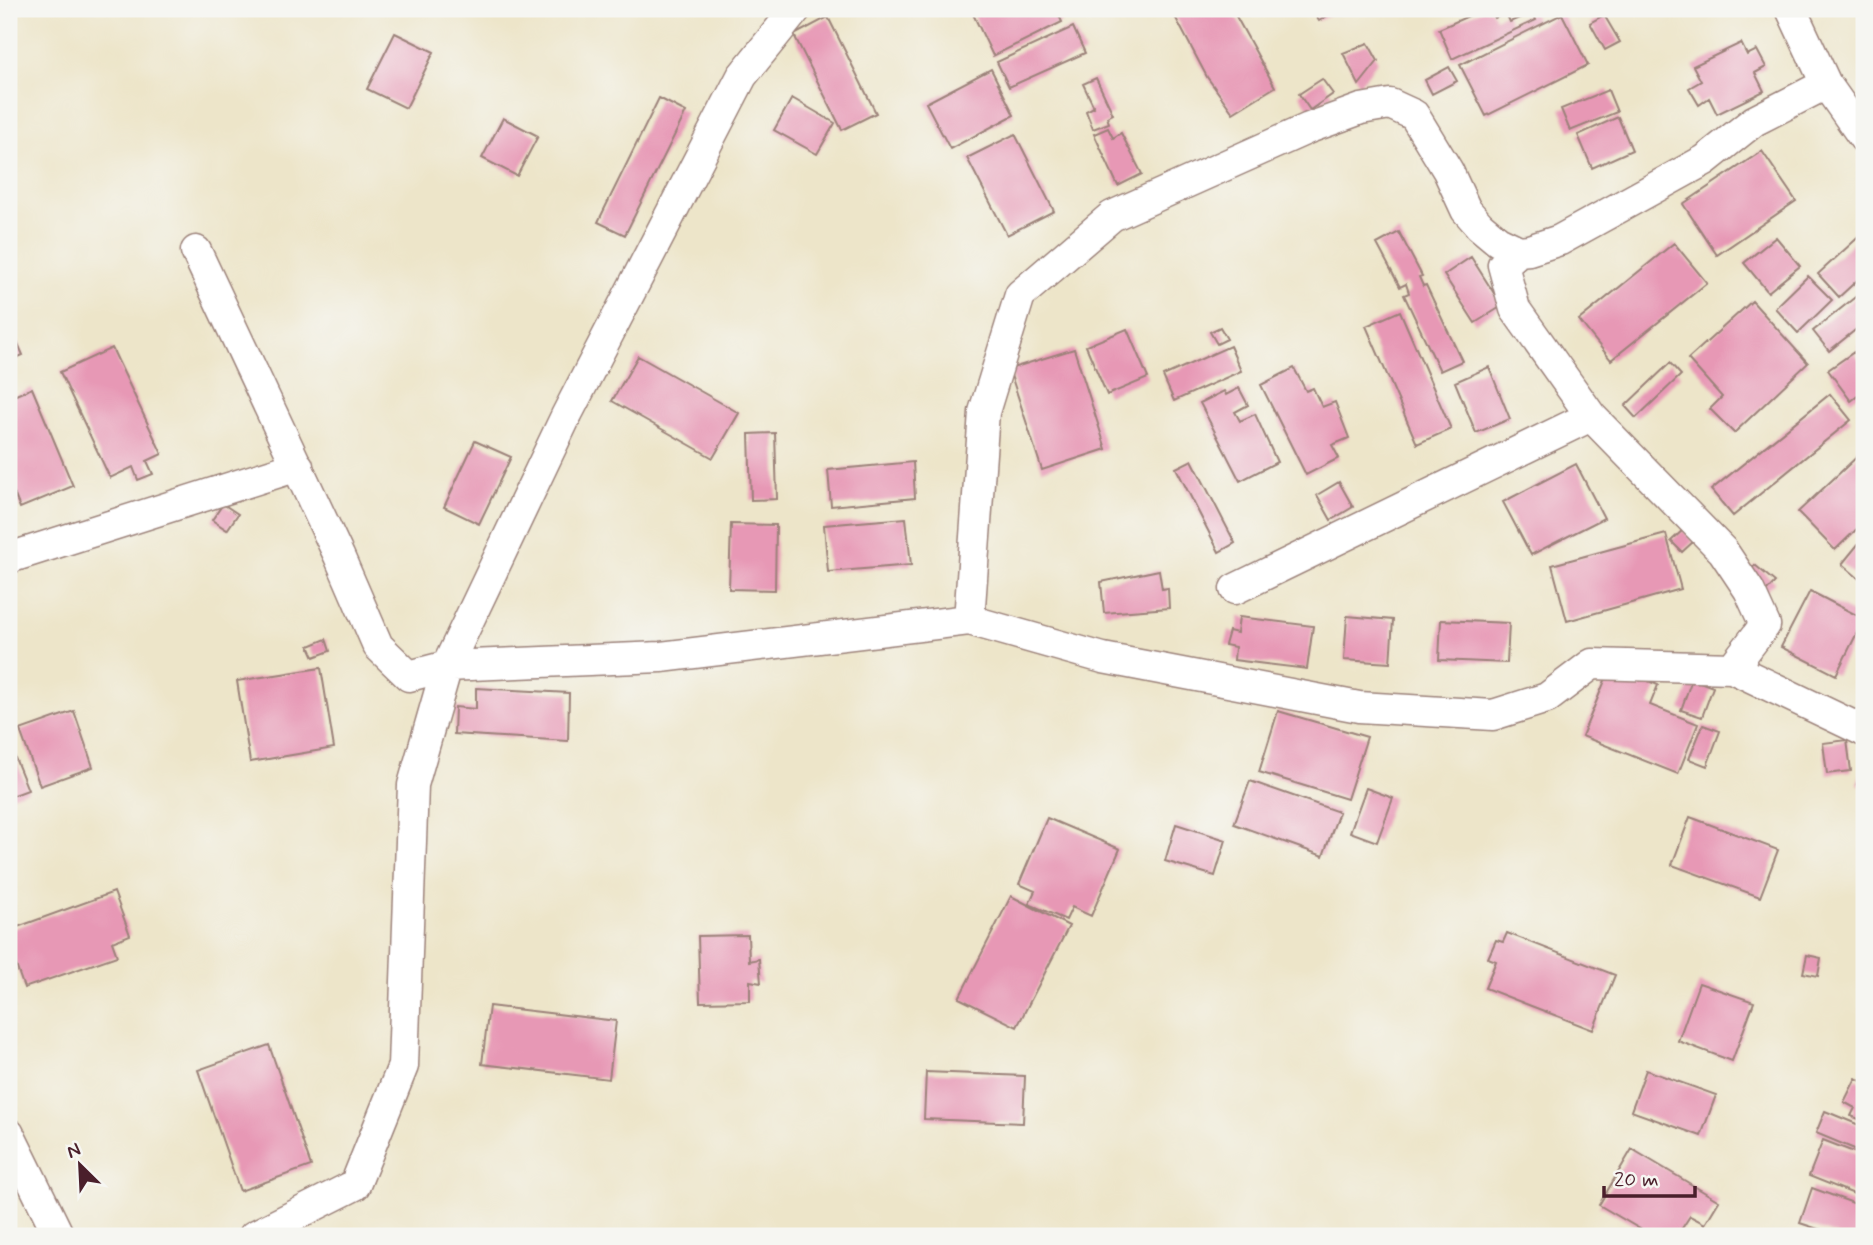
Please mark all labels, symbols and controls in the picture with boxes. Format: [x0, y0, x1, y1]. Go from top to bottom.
north arrow [46, 1130, 116, 1200]
text: N [63, 1137, 85, 1165]
scale bar [1604, 1154, 1694, 1198]
text: 20 m [1614, 1166, 1659, 1194]

